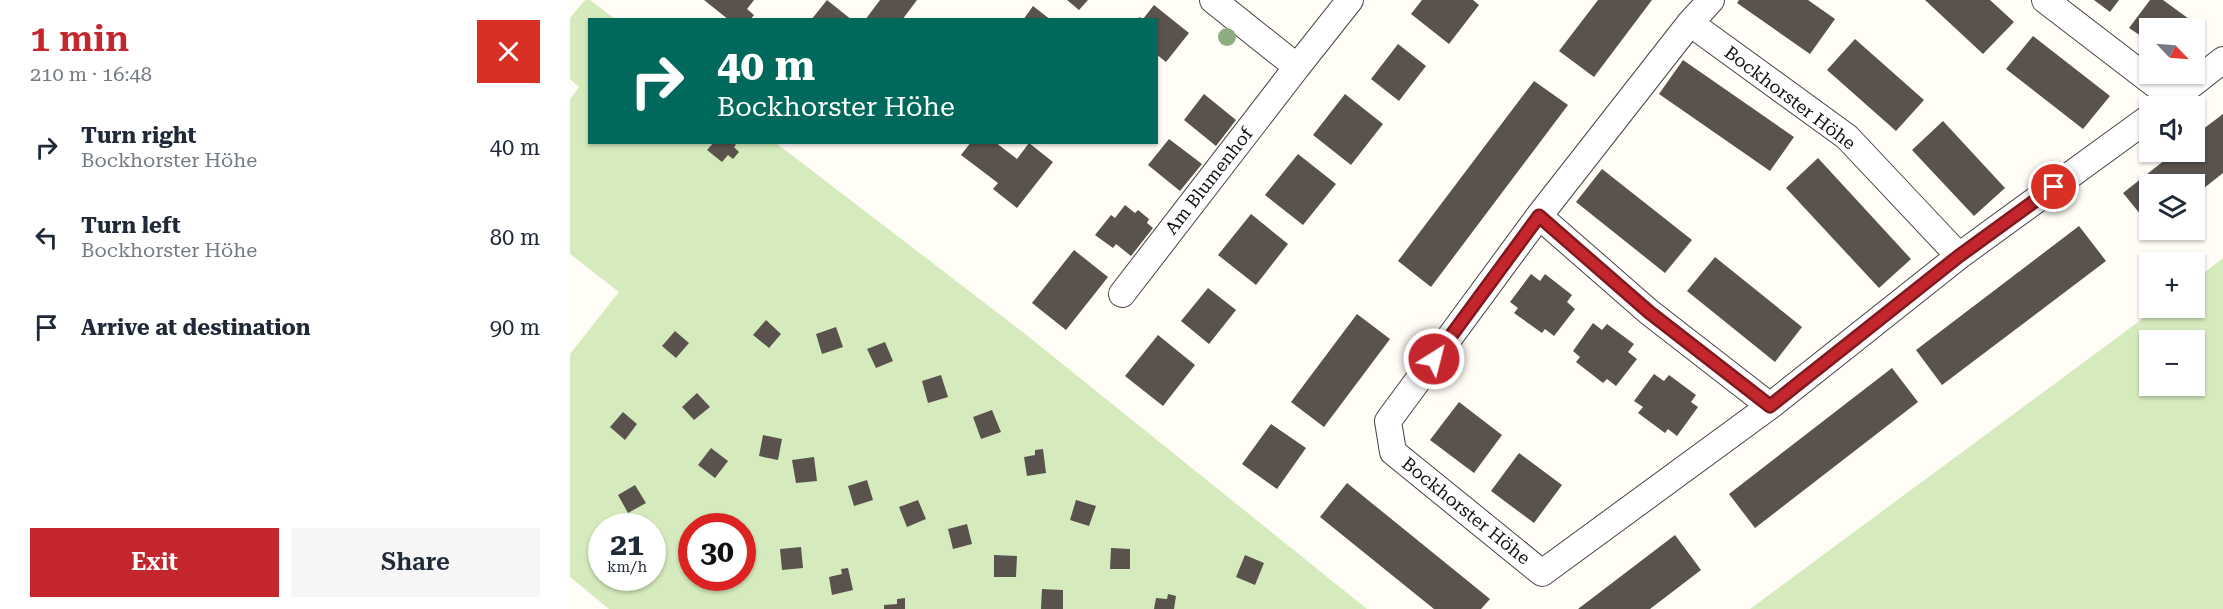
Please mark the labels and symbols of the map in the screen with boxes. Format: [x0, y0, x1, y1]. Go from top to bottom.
north arrow [2139, 18, 2205, 84]
street label: Bockhorster Höhe [1721, 41, 1860, 154]
street label: Am Blumenhof [1160, 122, 1257, 238]
pin [2028, 161, 2079, 212]
position arrow [1402, 327, 1466, 391]
street label: Bockhorster Höhe [1398, 453, 1535, 569]
speed limit sign: 30 [678, 513, 756, 591]

